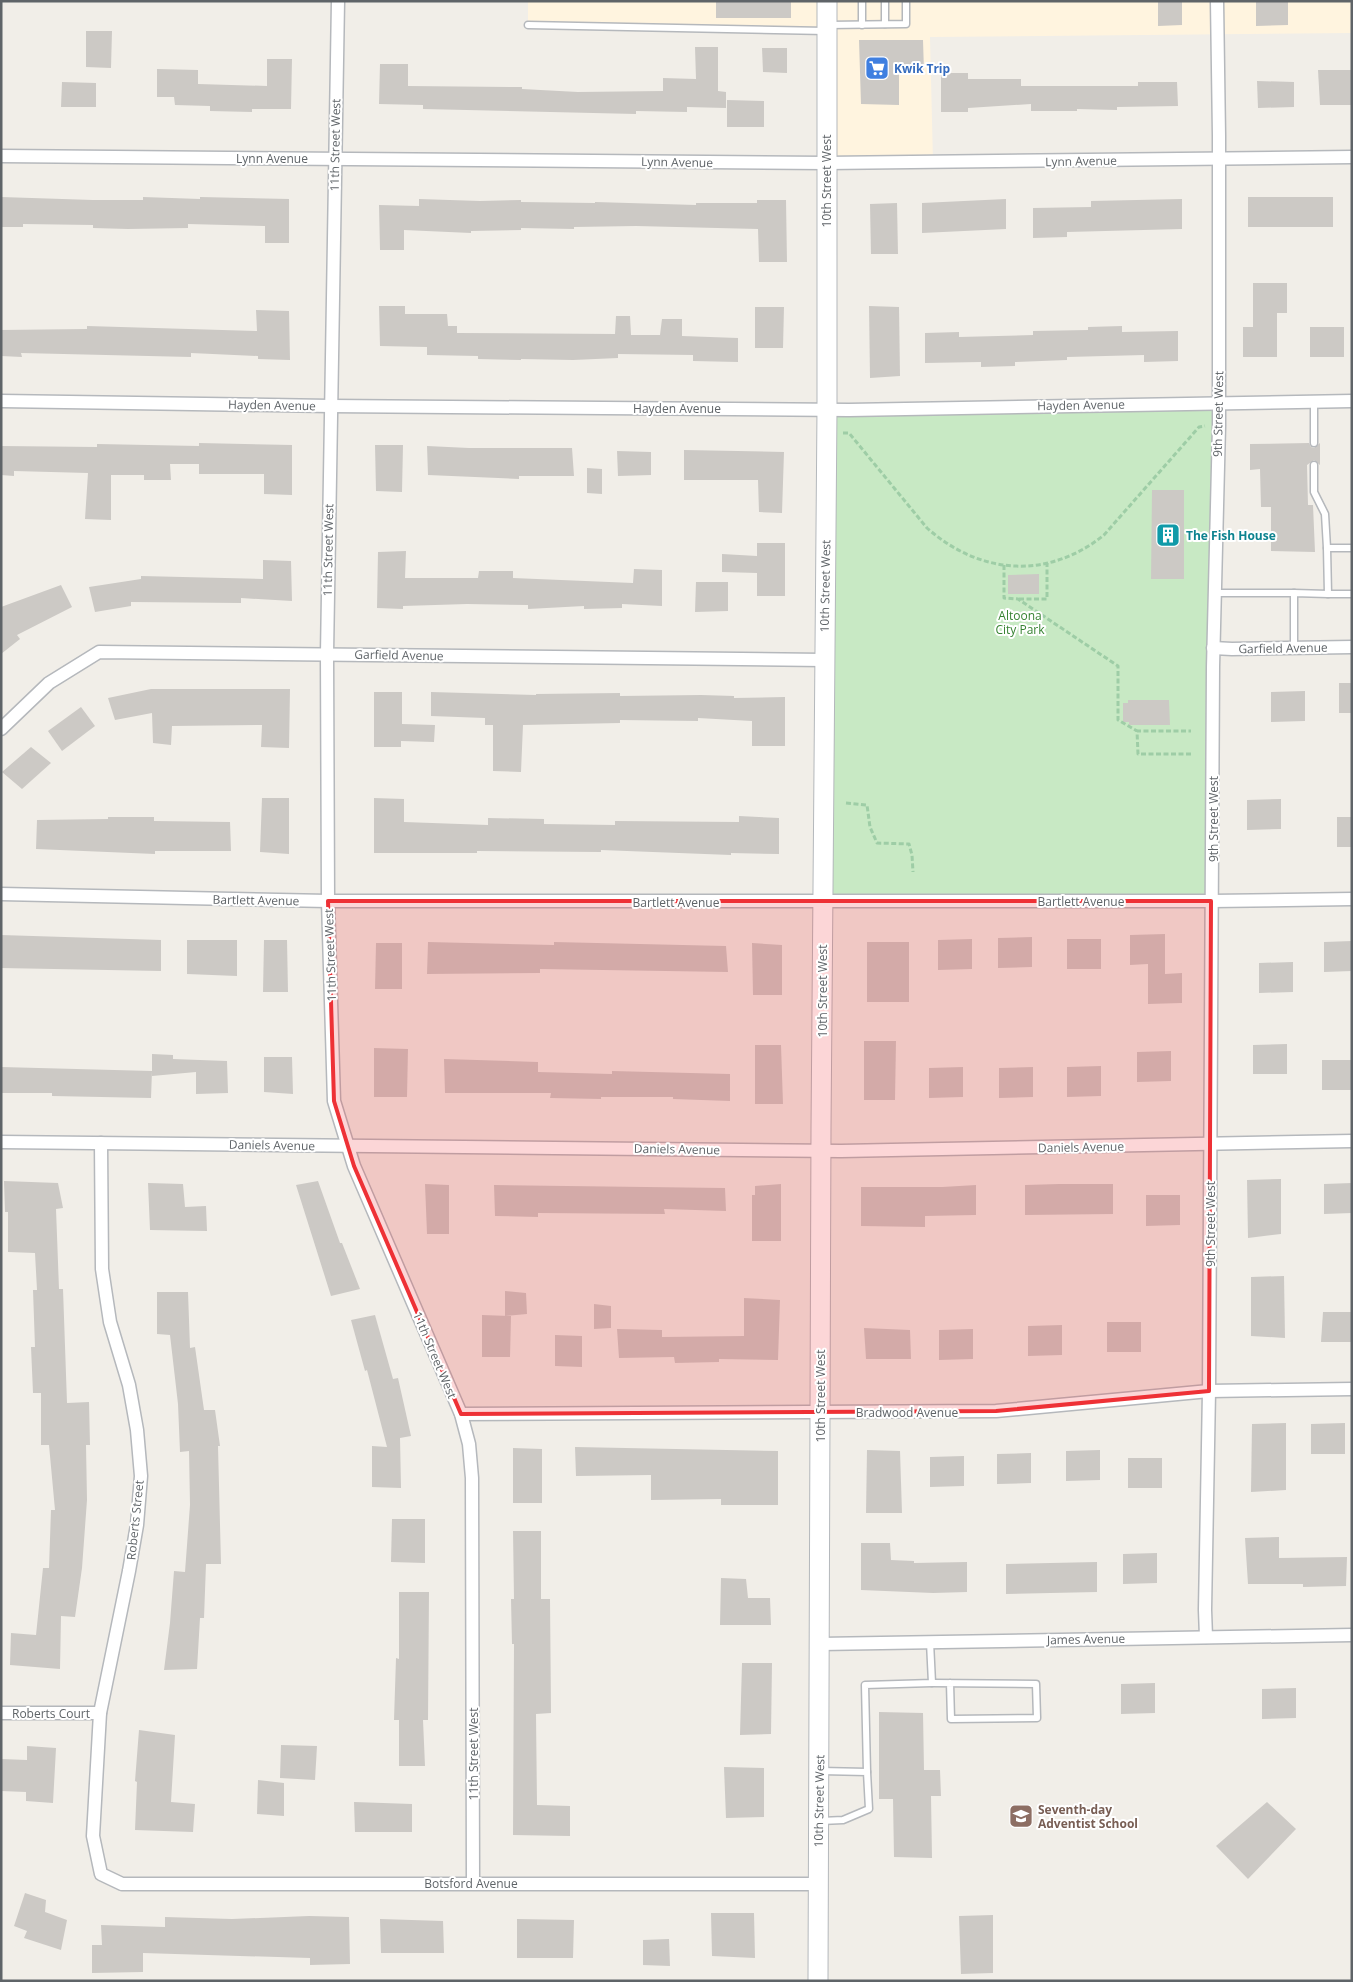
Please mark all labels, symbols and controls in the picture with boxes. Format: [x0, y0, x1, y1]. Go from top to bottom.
supermarket icon: Kwik Trip [864, 55, 890, 81]
place label: Kwik Trip [894, 60, 951, 77]
street label: 11th Street West [326, 98, 344, 192]
street label: 10th Street West [818, 135, 835, 227]
street label: Lynn Avenue [236, 150, 308, 167]
street label: Lynn Avenue [1045, 152, 1117, 170]
street label: Lynn Avenue [641, 153, 713, 171]
street label: 9th Street West [1209, 371, 1227, 457]
street label: Hayden Avenue [228, 396, 316, 414]
street label: Hayden Avenue [1037, 396, 1125, 414]
street label: Hayden Avenue [633, 400, 721, 417]
street label: 11th Street West [319, 503, 337, 597]
building icon: The Fish House [1155, 522, 1181, 548]
place label: The Fish House [1186, 527, 1276, 544]
street label: 10th Street West [816, 539, 834, 633]
park label: Altoona City Park [995, 607, 1045, 638]
street label: Garfield Avenue [1238, 639, 1328, 657]
street label: Garfield Avenue [354, 646, 444, 664]
street label: 9th Street West [1205, 776, 1222, 862]
street label: Bartlett Avenue [212, 891, 300, 909]
street label: Bartlett Avenue [1038, 893, 1125, 910]
street label: Bartlett Avenue [633, 894, 720, 911]
street label: 11th Street West [320, 908, 340, 1002]
street label: 10th Street West [814, 945, 831, 1037]
street label: Daniels Avenue [229, 1136, 315, 1154]
street label: Daniels Avenue [1038, 1138, 1124, 1156]
street label: Daniels Avenue [634, 1140, 720, 1158]
street label: 9th Street West [1202, 1181, 1219, 1267]
street label: 11th Street West [409, 1309, 461, 1401]
street label: 10th Street West [812, 1350, 829, 1442]
street label: Bradwood Avenue [856, 1404, 959, 1421]
street label: Roberts Street [122, 1479, 148, 1561]
street label: James Avenue [1046, 1630, 1126, 1648]
street label: Roberts Court [12, 1705, 90, 1722]
street label: 11th Street West [465, 1708, 482, 1800]
street label: 10th Street West [810, 1754, 828, 1848]
place label: Seventh-day Adventist School [1038, 1801, 1138, 1832]
school or university icon: Seventh-day Adventist School [1008, 1803, 1034, 1829]
street label: Botsford Avenue [424, 1875, 518, 1892]

